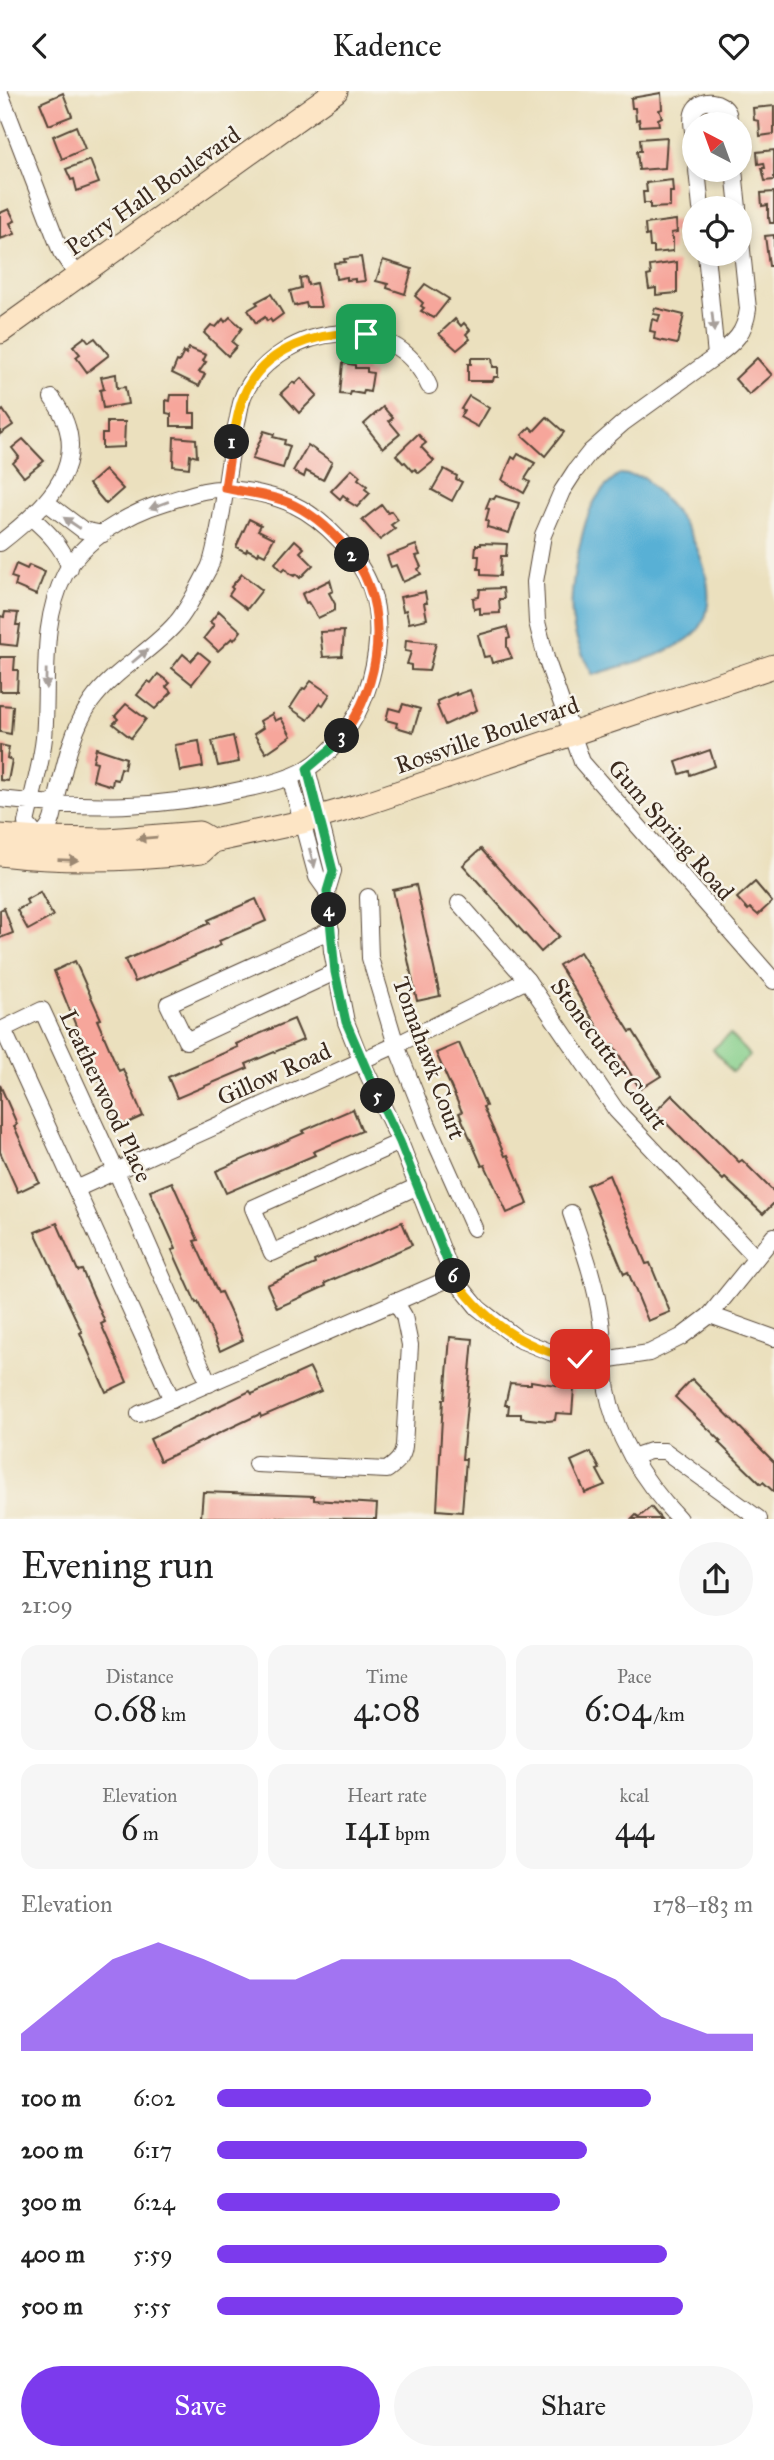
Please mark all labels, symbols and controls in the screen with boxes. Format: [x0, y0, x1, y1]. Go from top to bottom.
text: Kadence [332, 26, 442, 65]
icon: back [21, 27, 59, 65]
icon: heart [715, 27, 753, 65]
north arrow [682, 112, 752, 182]
map controls [682, 112, 752, 266]
street label: Perry Hall Boulevard [60, 120, 246, 262]
button: locate [682, 196, 752, 266]
pin [336, 304, 396, 364]
one-way arrow [707, 311, 718, 333]
icon: arrive [347, 315, 385, 353]
pin: 1 [215, 425, 250, 459]
text: 1 [228, 430, 235, 453]
one-way arrow [149, 500, 170, 511]
one-way arrow [63, 516, 81, 530]
pin: 2 [334, 538, 370, 573]
text: 2 [347, 543, 356, 566]
one-way arrow [131, 649, 148, 664]
one-way arrow [40, 669, 52, 691]
street label: Rossville Boulevard [391, 689, 583, 781]
pin: 3 [324, 719, 360, 753]
text: 3 [338, 724, 345, 747]
street label: Gum Spring Road [601, 753, 741, 907]
one-way arrow [136, 833, 158, 844]
one-way arrow [307, 847, 318, 869]
one-way arrow [57, 854, 79, 865]
pin: 4 [312, 893, 346, 927]
text: 4 [323, 898, 334, 921]
street label: Stonecutter Court [544, 972, 674, 1136]
street label: Tomahawk Court [386, 973, 473, 1144]
street label: Leatherwood Place [53, 1005, 159, 1187]
street label: Gillow Road [213, 1036, 335, 1112]
pin: 5 [360, 1079, 396, 1114]
text: 5 [373, 1084, 382, 1107]
pin: 6 [435, 1259, 470, 1293]
text: 6 [448, 1264, 457, 1287]
pin [550, 1329, 610, 1389]
icon: check [561, 1340, 599, 1378]
text: Evening run [21, 1542, 214, 1588]
button: share [679, 1542, 753, 1616]
text: 21:09 [21, 1591, 73, 1619]
text: Distance [106, 1665, 174, 1688]
text: Time [366, 1665, 408, 1688]
text: Pace [617, 1665, 652, 1688]
text: 0.68 [93, 1688, 157, 1731]
text: 4:08 [353, 1688, 421, 1731]
text: 6:04 [584, 1688, 651, 1731]
text: km [157, 1703, 186, 1726]
text: /km [651, 1703, 685, 1726]
text: Elevation [102, 1784, 177, 1807]
text: Heart rate [347, 1784, 427, 1807]
text: kcal [619, 1784, 649, 1807]
text: 6 [121, 1807, 139, 1850]
text: 141 [344, 1807, 391, 1850]
text: 44 [615, 1807, 654, 1850]
text: m [139, 1822, 159, 1845]
text: bpm [391, 1822, 430, 1845]
text: Elevation [21, 1890, 112, 1918]
text: 178–183 m [653, 1890, 753, 1918]
text: 100 m [21, 2084, 81, 2112]
text: 6:02 [133, 2084, 175, 2112]
text: 200 m [21, 2136, 83, 2164]
text: 6:17 [133, 2136, 172, 2164]
text: 300 m [21, 2188, 81, 2216]
text: 6:24 [133, 2188, 175, 2216]
text: 400 m [21, 2240, 85, 2268]
text: 5:59 [133, 2240, 173, 2268]
text: 500 m [21, 2292, 83, 2320]
text: 5:55 [133, 2292, 171, 2320]
button: Save [21, 2366, 380, 2446]
button: Share [394, 2366, 753, 2446]

